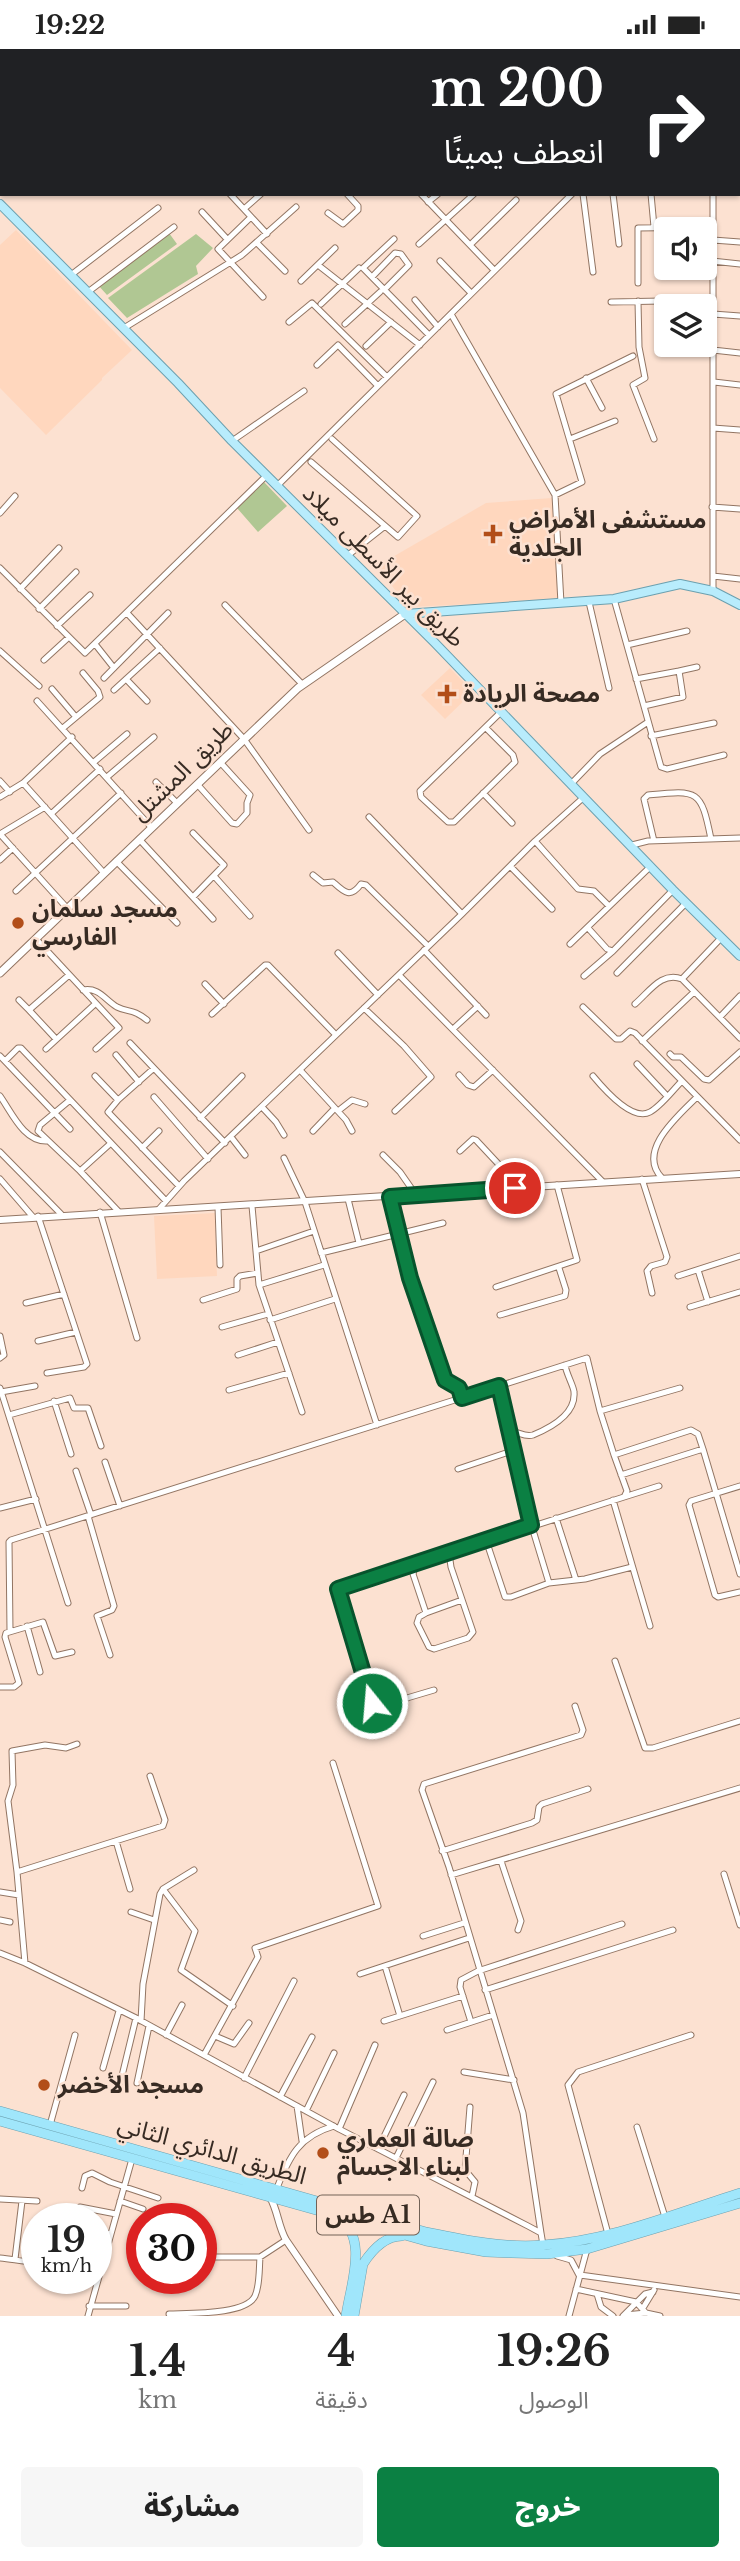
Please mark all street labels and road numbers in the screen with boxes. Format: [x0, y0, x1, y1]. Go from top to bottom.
street label: طريق بير الأسطى ميلاد [296, 478, 472, 654]
street label: طريق المشتل [124, 715, 240, 827]
street label: الطريق الدائري الثاني [113, 2109, 310, 2195]
road number: طس A1 [317, 2195, 419, 2235]

